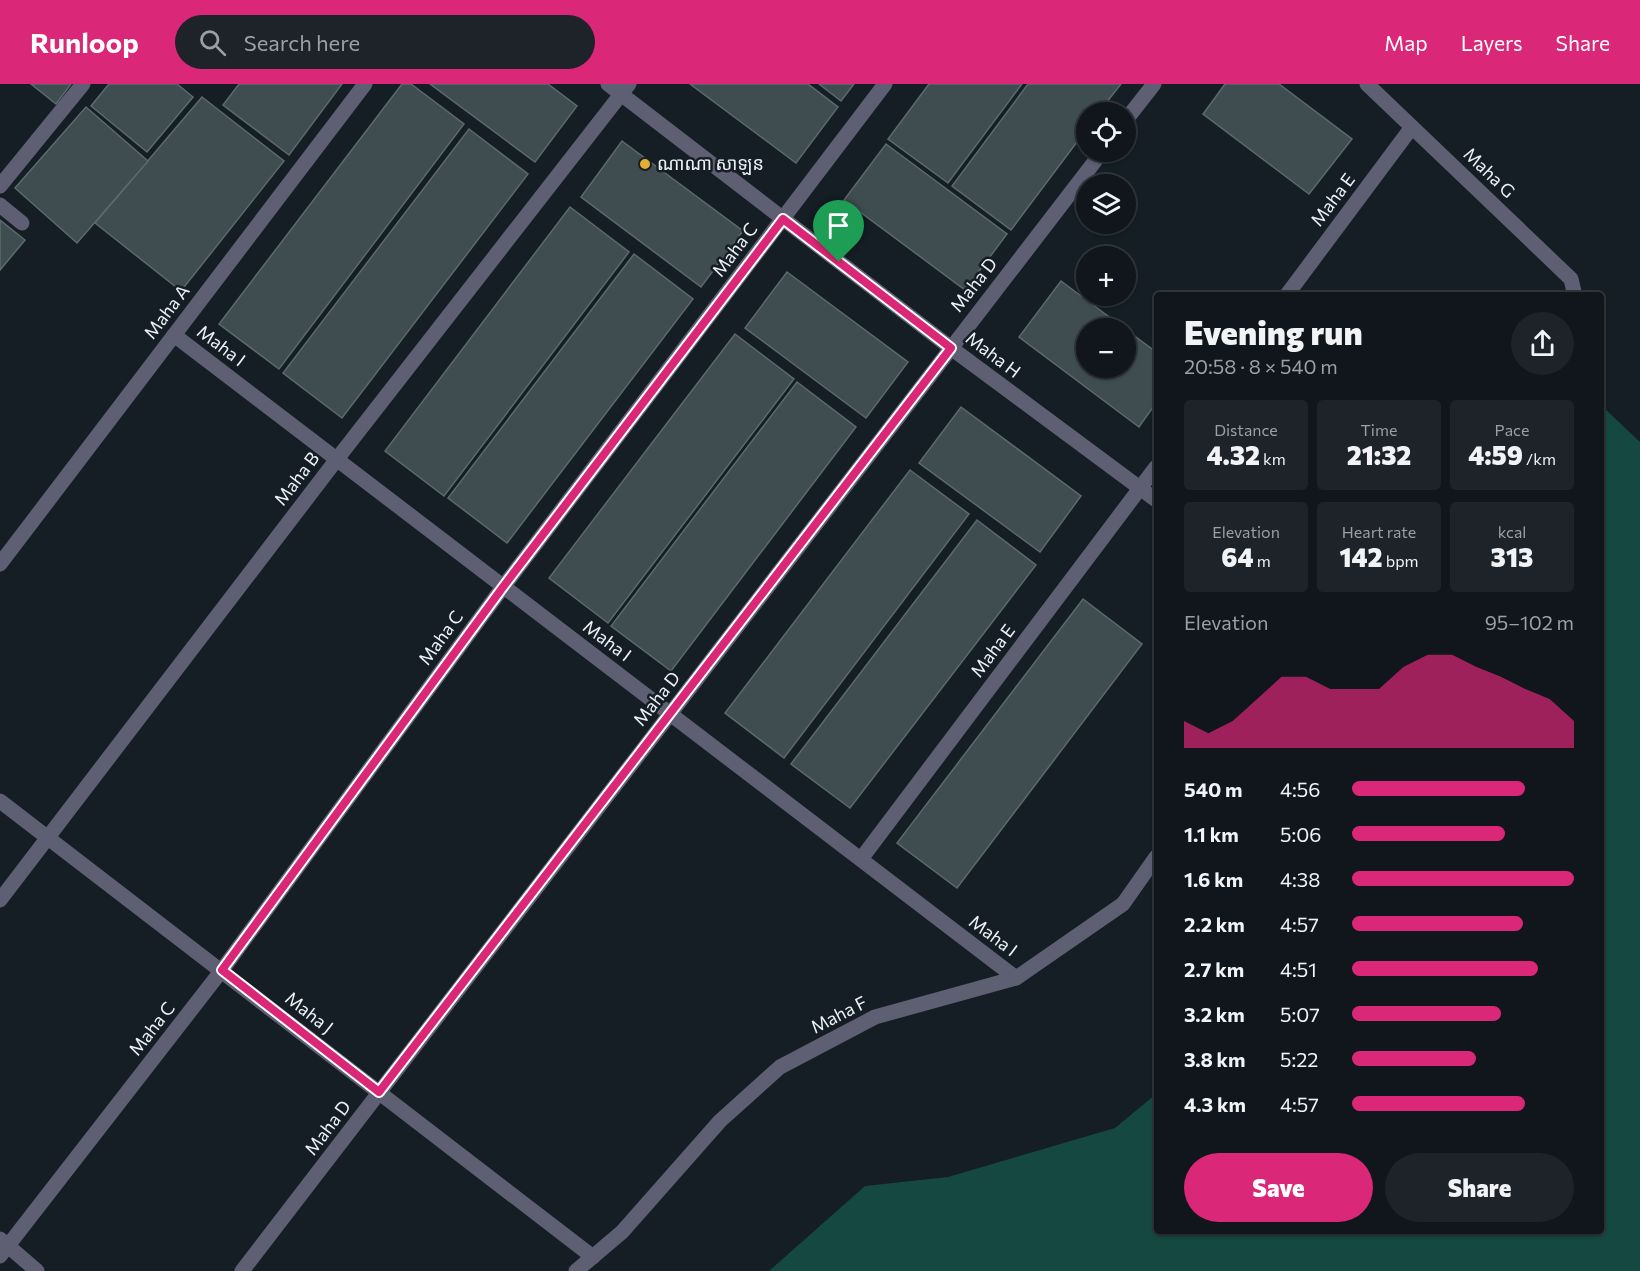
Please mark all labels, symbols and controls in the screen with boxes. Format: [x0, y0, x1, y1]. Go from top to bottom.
search box [175, 15, 595, 69]
text: Runloop [30, 25, 139, 59]
icon: search [196, 26, 229, 59]
text: Search here [244, 29, 360, 56]
text: Map [1384, 30, 1428, 55]
text: Layers [1461, 30, 1523, 55]
text: Share [1556, 30, 1610, 55]
map controls [1076, 102, 1136, 378]
button: locate [1076, 102, 1136, 162]
street label: Maha G [1459, 143, 1520, 202]
place label: ណាណា សាឡន [657, 152, 764, 175]
marker: ណាណា សាឡន [638, 157, 652, 171]
street label: Maha E [1305, 169, 1359, 230]
button: layers [1076, 174, 1136, 234]
pin [813, 200, 864, 262]
icon: arrive [822, 209, 855, 242]
street label: Maha C [707, 218, 762, 281]
button: + [1076, 246, 1136, 306]
street label: Maha D [945, 253, 1001, 316]
street label: Maha A [139, 280, 194, 343]
text: Evening run [1184, 311, 1363, 352]
button: share [1511, 312, 1574, 375]
button: − [1076, 318, 1136, 378]
street label: Maha I [193, 320, 250, 370]
street label: Maha H [962, 326, 1025, 382]
text: 20:58 · 8 × 540 m [1184, 354, 1338, 378]
text: Distance [1214, 420, 1278, 439]
text: Time [1361, 420, 1397, 439]
text: Pace [1495, 420, 1529, 439]
text: 4.32 [1206, 439, 1260, 470]
text: 21:32 [1347, 439, 1411, 470]
text: 4:59 [1468, 439, 1523, 470]
street label: Maha B [269, 447, 323, 509]
text: km [1260, 449, 1286, 468]
text: /km [1523, 449, 1556, 468]
text: Elevation [1212, 522, 1280, 541]
text: Heart rate [1342, 522, 1416, 541]
text: kcal [1498, 522, 1526, 541]
text: 64 [1221, 541, 1254, 572]
text: 142 [1339, 541, 1383, 572]
text: 313 [1491, 541, 1533, 572]
text: m [1254, 551, 1271, 570]
text: bpm [1383, 551, 1419, 570]
street label: Maha C [413, 606, 467, 669]
text: Elevation [1184, 610, 1269, 634]
text: 95–102 m [1485, 610, 1574, 634]
street label: Maha I [579, 615, 636, 665]
street label: Maha E [965, 620, 1019, 681]
street label: Maha D [628, 667, 684, 730]
text: 540 m [1184, 777, 1243, 801]
text: 4:56 [1280, 777, 1320, 801]
text: 1.1 km [1184, 822, 1239, 846]
text: 5:06 [1280, 822, 1321, 846]
text: 1.6 km [1184, 867, 1243, 891]
text: 4:38 [1280, 867, 1320, 891]
street label: Maha I [965, 910, 1022, 960]
text: 2.2 km [1184, 912, 1245, 936]
text: 4:57 [1280, 912, 1319, 936]
text: 2.7 km [1184, 957, 1244, 981]
text: 4:51 [1280, 957, 1317, 981]
street label: Maha J [281, 987, 338, 1038]
street label: Maha F [807, 991, 870, 1038]
street label: Maha C [123, 997, 179, 1060]
text: 3.2 km [1184, 1002, 1245, 1026]
text: 5:07 [1280, 1002, 1320, 1026]
text: 3.8 km [1184, 1047, 1246, 1071]
text: 5:22 [1280, 1047, 1318, 1071]
text: 4.3 km [1184, 1092, 1246, 1116]
text: 4:57 [1280, 1092, 1319, 1116]
street label: Maha D [299, 1096, 355, 1159]
button: Save [1184, 1153, 1373, 1222]
button: Share [1385, 1153, 1574, 1222]

